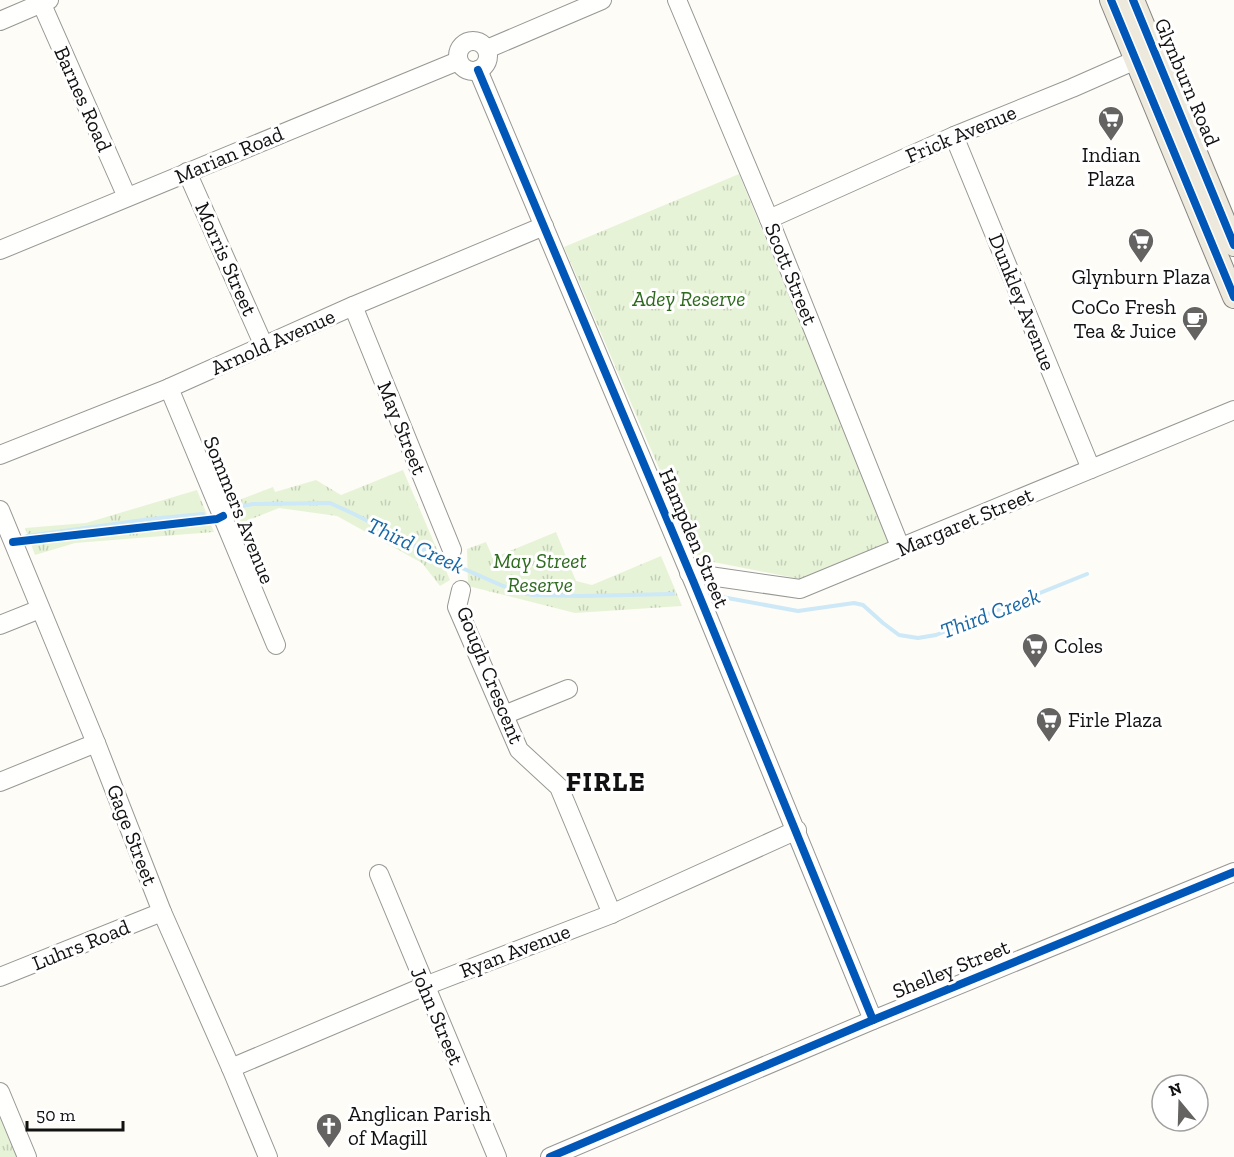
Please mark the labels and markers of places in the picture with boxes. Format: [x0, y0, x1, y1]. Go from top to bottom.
supermarket icon: Indian Plaza [1096, 104, 1126, 142]
place label: Indian Plaza [1082, 142, 1140, 191]
supermarket icon: Glynburn Plaza [1126, 226, 1156, 264]
place label: Glynburn Plaza [1072, 264, 1210, 289]
place label: CoCo Fresh Tea & Juice [1071, 294, 1176, 343]
cafe icon: CoCo Fresh Tea & Juice [1180, 304, 1210, 342]
supermarket icon: Coles [1020, 631, 1050, 669]
place label: Coles [1054, 633, 1103, 658]
supermarket icon: Firle Plaza [1034, 705, 1064, 743]
place label: Firle Plaza [1068, 707, 1162, 732]
place label: Anglican Parish of Magill [348, 1101, 491, 1150]
church icon: Anglican Parish of Magill [314, 1111, 344, 1149]

